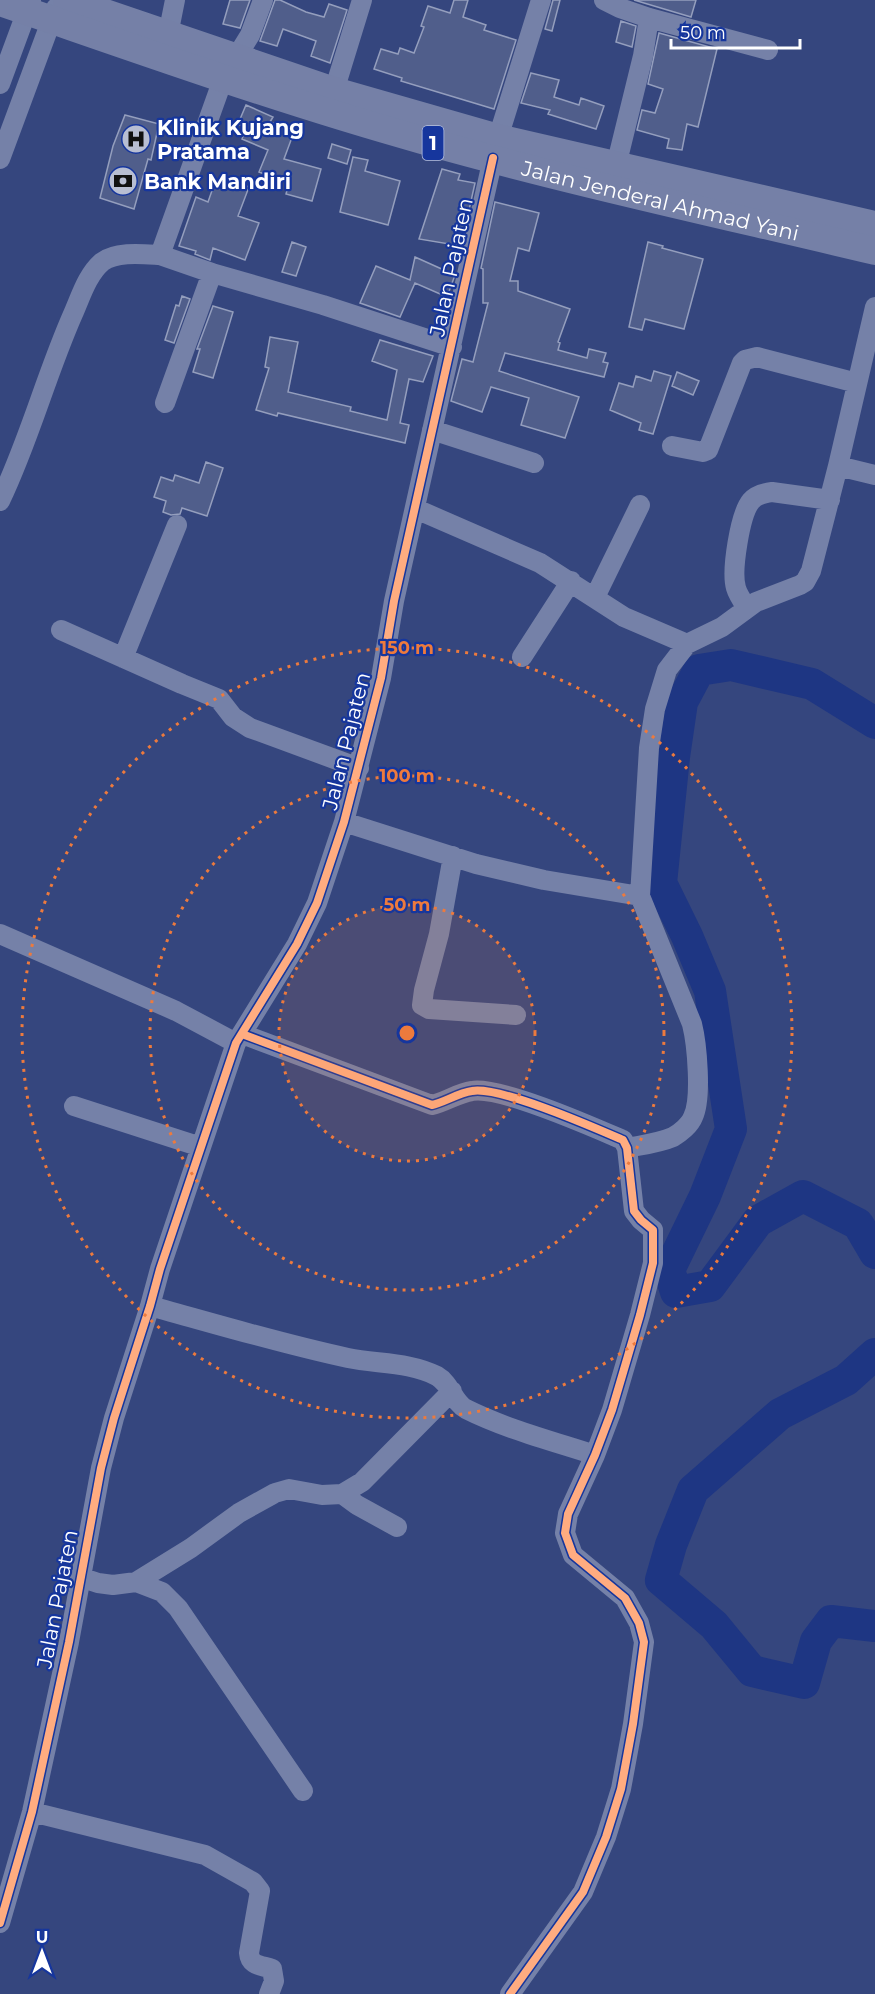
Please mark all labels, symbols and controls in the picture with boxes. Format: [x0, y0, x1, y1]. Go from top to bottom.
scale bar [671, 12, 800, 50]
text: 50 m [680, 22, 726, 44]
place label: Klinik Kujang Pratama [157, 115, 304, 164]
hospital icon: Klinik Kujang Pratama [120, 123, 152, 155]
road number: 1 [422, 126, 444, 160]
street label: Jalan Jenderal Ahmad Yani [518, 155, 802, 245]
bank icon: Bank Mandiri [107, 165, 139, 197]
place label: Bank Mandiri [144, 169, 291, 194]
street label: Jalan Pajaten [424, 195, 478, 340]
text: 150 m [380, 637, 434, 659]
street label: Jalan Pajaten [317, 670, 375, 813]
text: 100 m [379, 765, 435, 787]
text: 50 m [384, 894, 430, 916]
centre of rings [397, 1023, 417, 1043]
street label: Jalan Pajaten [31, 1527, 83, 1672]
north arrow [12, 1922, 72, 1982]
text: U [36, 1928, 48, 1947]

